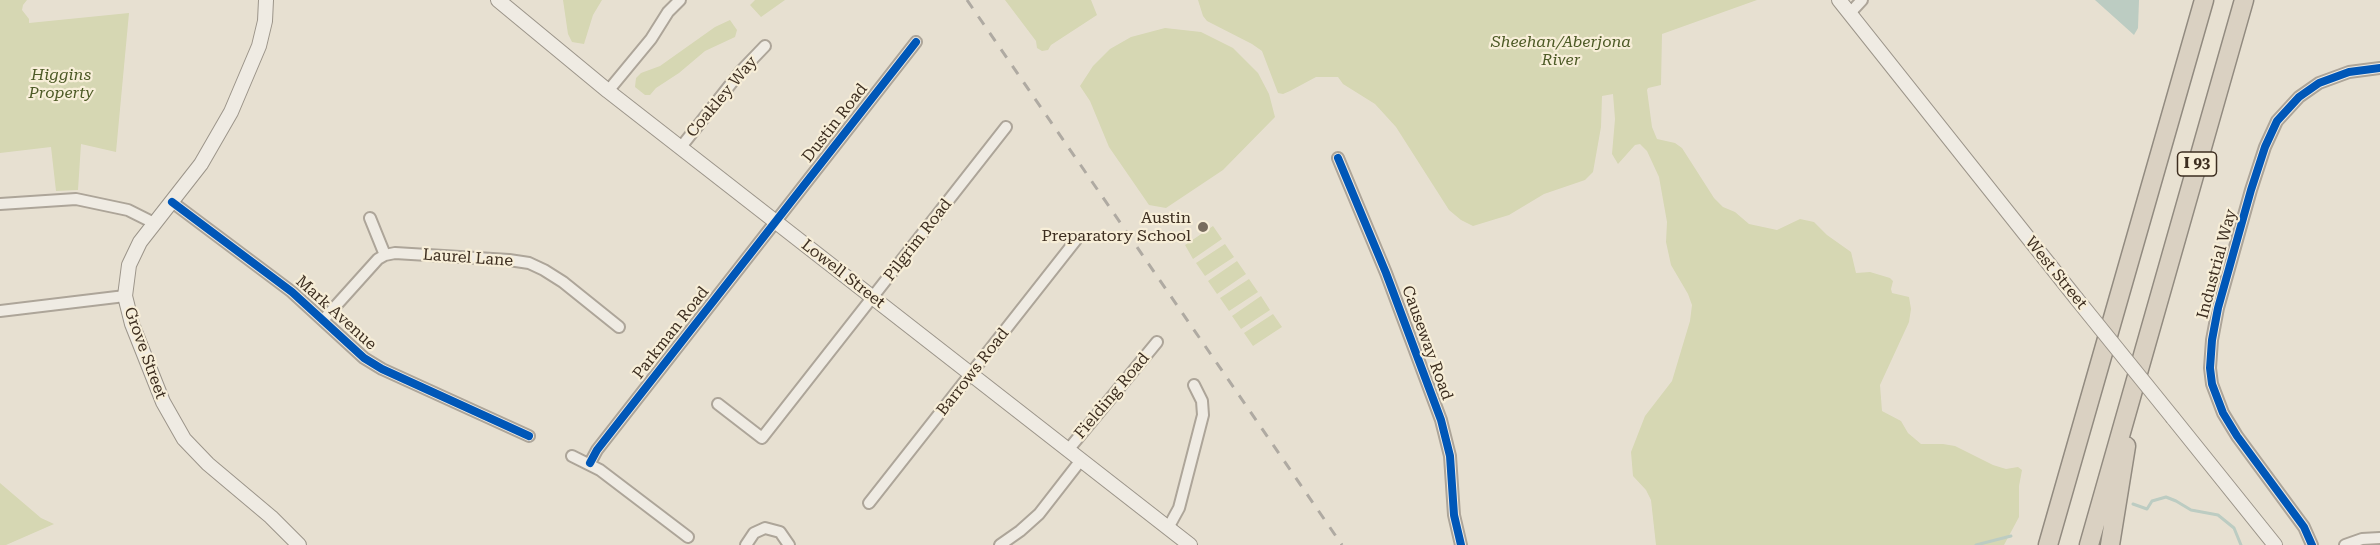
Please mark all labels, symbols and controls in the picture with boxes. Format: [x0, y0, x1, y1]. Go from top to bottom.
park label: Sheehan/Aberjona River [1491, 32, 1631, 70]
street label: Coakley Way [683, 53, 761, 141]
park label: Higgins Property [28, 65, 94, 103]
street label: Dustin Road [798, 80, 872, 166]
road number: I 93 [2178, 152, 2216, 176]
street label: Pilgrim Road [880, 195, 956, 285]
street label: Industrial Way [2193, 207, 2241, 321]
place label: Austin Preparatory School [1041, 208, 1191, 246]
marker: Austin Preparatory School [1196, 220, 1210, 234]
street label: West Street [2021, 233, 2091, 313]
street label: Lowell Street [797, 235, 889, 313]
street label: Laurel Lane [422, 245, 514, 271]
street label: Mark Avenue [292, 272, 380, 354]
street label: Parkman Road [629, 283, 713, 383]
street label: Causeway Road [1397, 283, 1457, 403]
street label: Grove Street [120, 305, 170, 401]
street label: Barrows Road [933, 324, 1013, 420]
street label: Fielding Road [1070, 349, 1154, 443]

